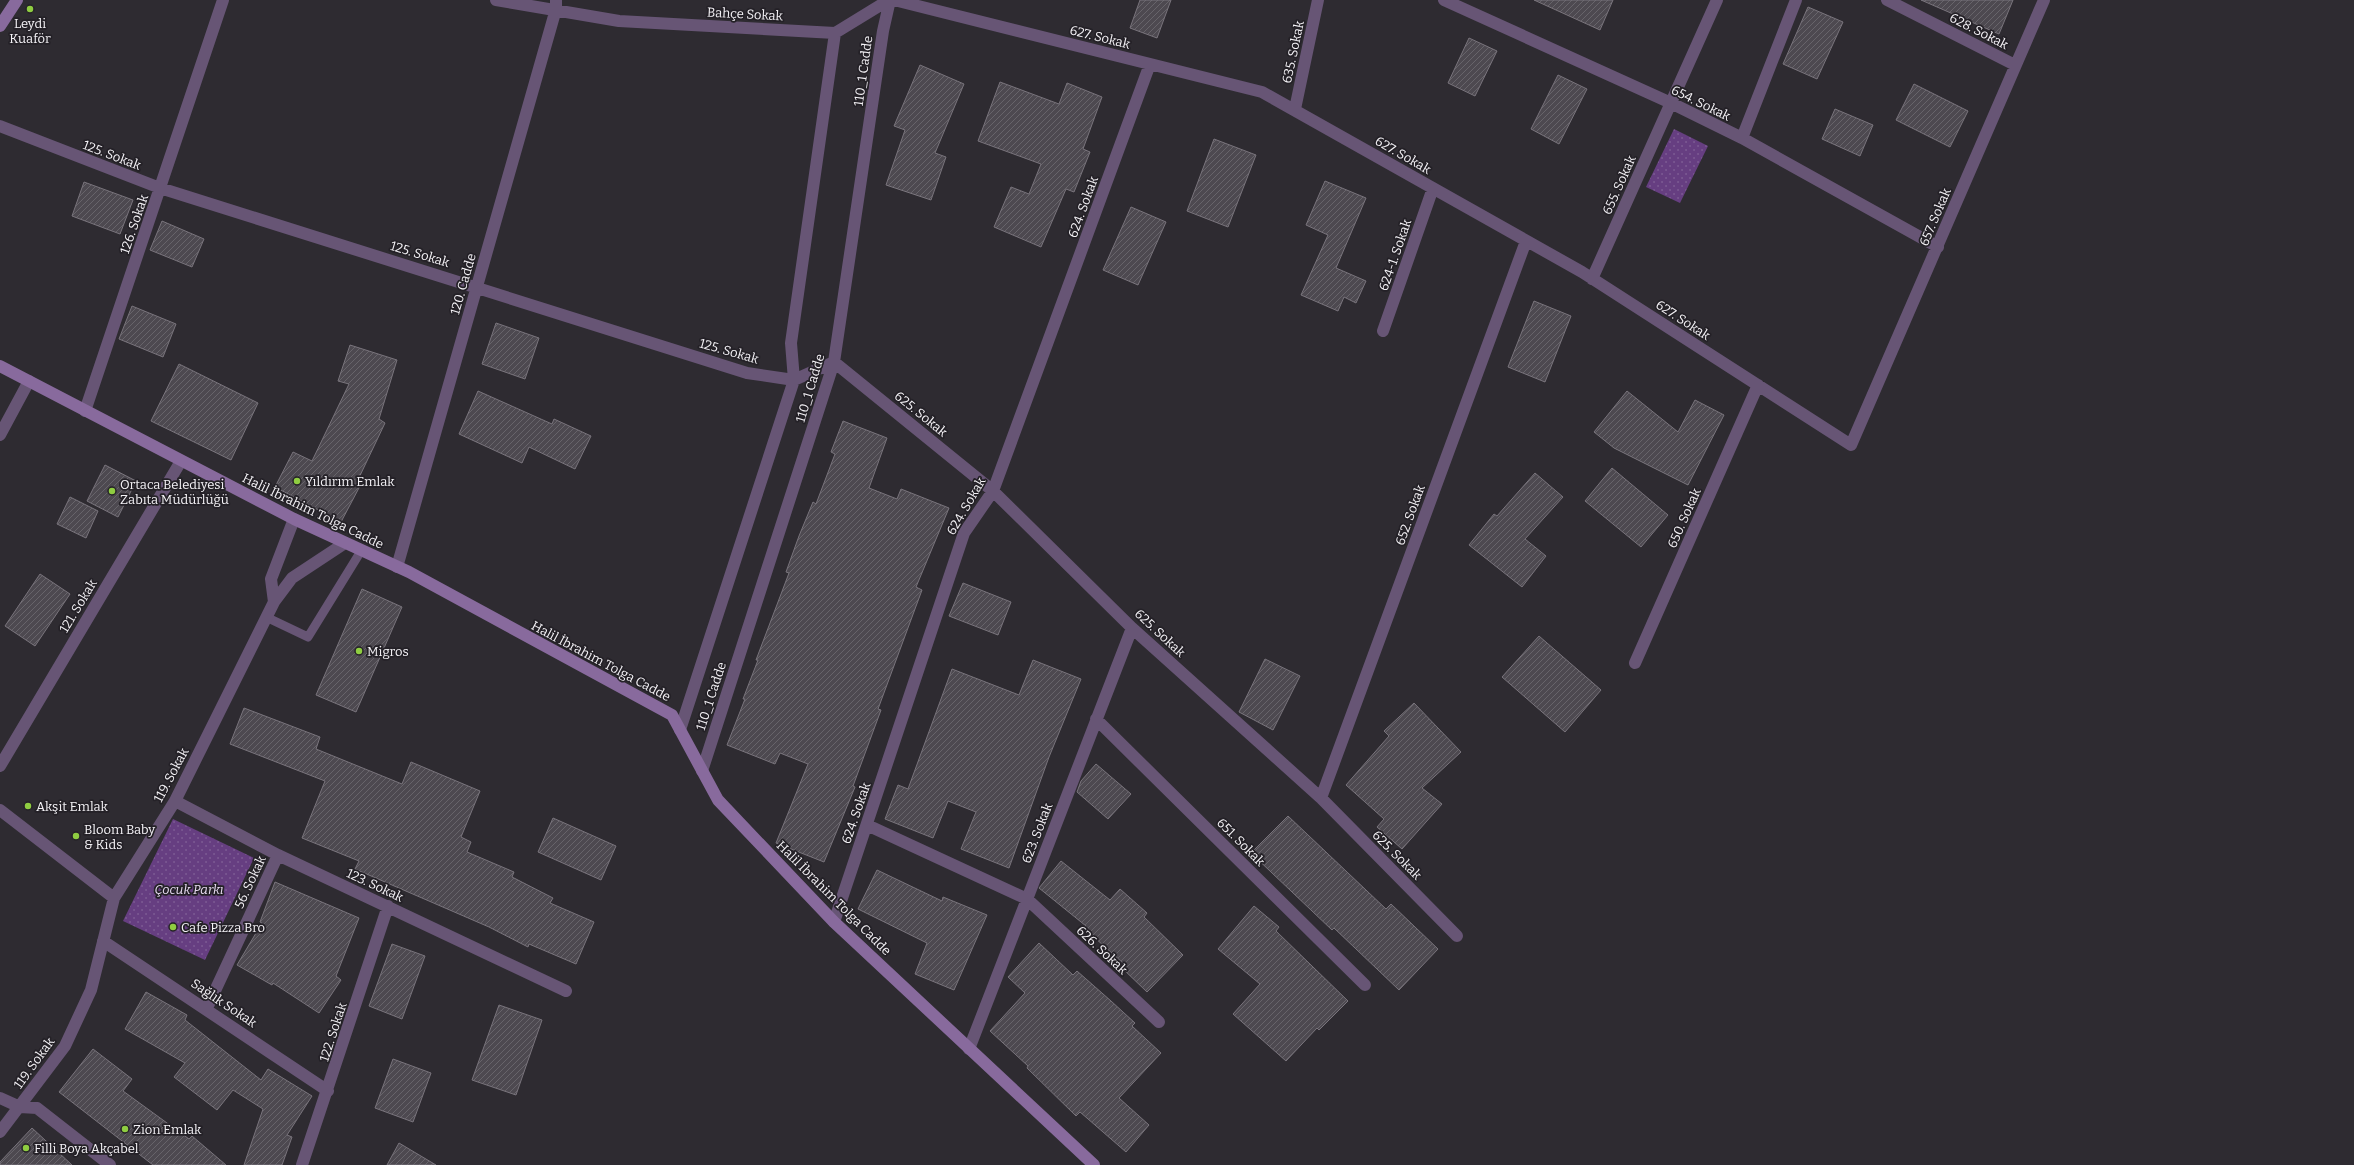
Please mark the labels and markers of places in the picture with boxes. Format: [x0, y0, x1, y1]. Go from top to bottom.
marker: Leydi Kuaför [25, 4, 35, 14]
place label: Leydi Kuaför [9, 16, 51, 46]
place label: Yıldırım Emlak [305, 474, 395, 489]
marker: Yıldırım Emlak [292, 476, 302, 486]
place label: Ortaca Belediyesi Zabıta Müdürlüğü [120, 477, 229, 507]
marker: Ortaca Belediyesi Zabıta Müdürlüğü [107, 486, 117, 496]
place label: Migros [367, 644, 409, 659]
marker: Migros [354, 646, 364, 656]
place label: Akşit Emlak [36, 799, 109, 814]
marker: Akşit Emlak [23, 801, 33, 811]
place label: Bloom Baby & Kids [84, 822, 155, 852]
marker: Bloom Baby & Kids [71, 831, 81, 841]
place label: Cafe Pizza Bro [181, 920, 265, 935]
marker: Cafe Pizza Bro [168, 922, 178, 932]
place label: Zion Emlak [133, 1122, 202, 1137]
marker: Zion Emlak [120, 1124, 130, 1134]
place label: Filli Boya Akçabel [34, 1141, 139, 1156]
marker: Filli Boya Akçabel [21, 1143, 31, 1153]

